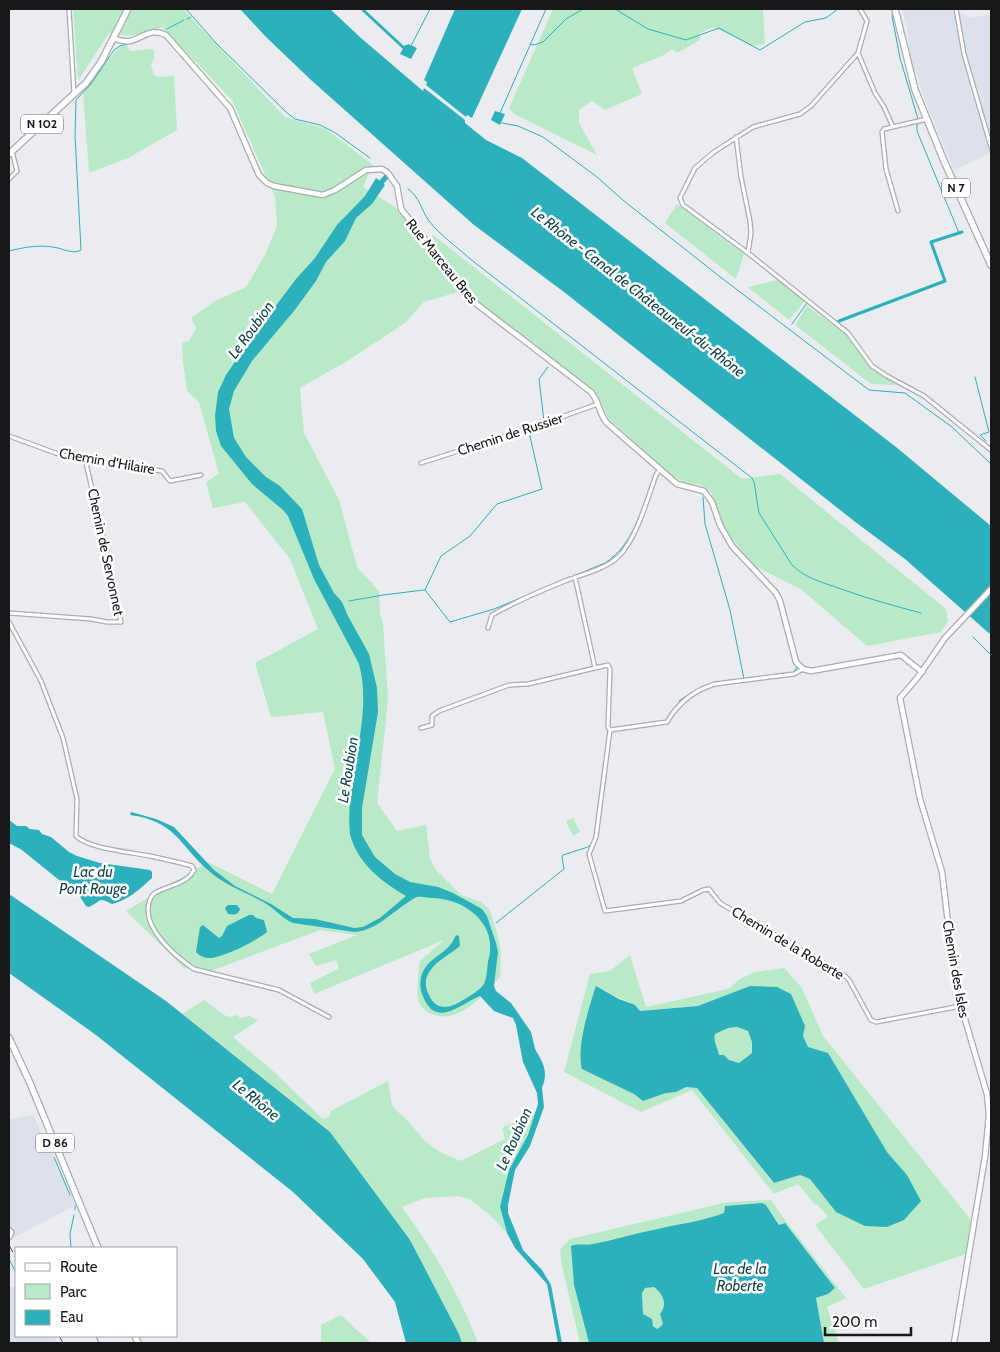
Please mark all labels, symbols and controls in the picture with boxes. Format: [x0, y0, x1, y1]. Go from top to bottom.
road number: N 102 [21, 115, 63, 134]
road number: N 7 [942, 178, 970, 198]
water label: Le Rhône - Canal de Châteauneuf-du-Rhône [528, 203, 748, 381]
street label: Rue Marceau Bres [402, 215, 482, 307]
water label: Le Roubion [224, 298, 278, 362]
street label: Chemin de Russier [455, 408, 565, 459]
street label: Chemin d'Hilaire [58, 444, 156, 478]
street label: Chemin de Servonnet [84, 487, 128, 617]
water label: Le Roubion [334, 736, 362, 804]
water label: Lac du Pont Rouge [59, 863, 127, 898]
street label: Chemin de la Roberte [729, 902, 847, 984]
street label: Chemin des Isles [939, 919, 973, 1019]
water label: Le Rhône [229, 1076, 283, 1124]
water label: Le Roubion [492, 1105, 536, 1173]
road number: D 86 [36, 1134, 74, 1152]
legend [15, 1247, 178, 1337]
text: Route [60, 1258, 98, 1276]
water label: Lac de la Roberte [713, 1260, 767, 1295]
text: Parc [60, 1283, 87, 1301]
scale bar [825, 1304, 911, 1336]
text: Eau [60, 1308, 83, 1326]
text: 200 m [832, 1313, 877, 1331]

